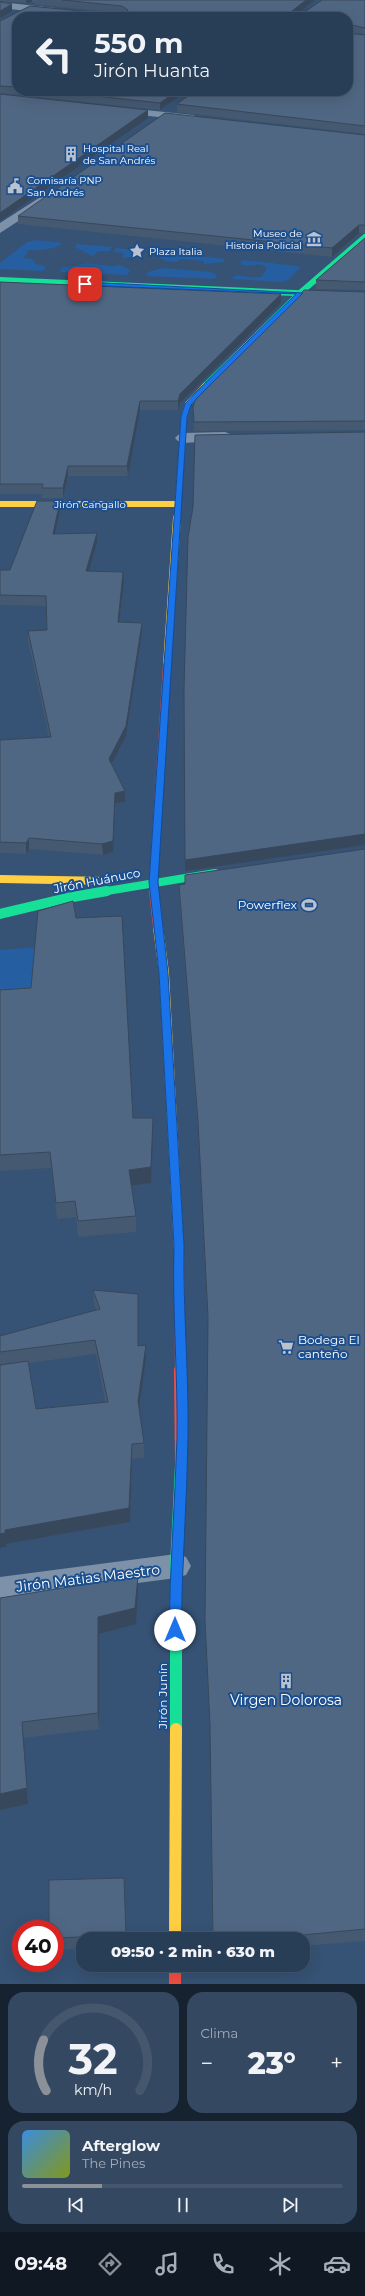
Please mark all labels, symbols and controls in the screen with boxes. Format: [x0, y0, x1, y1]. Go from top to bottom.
text: 550 m [94, 26, 184, 60]
icon: left [28, 28, 80, 80]
text: Jirón Huanta [94, 60, 210, 82]
place label: Hospital Real de San Andrés [83, 142, 156, 167]
building icon: Hospital Real de San Andrés [62, 145, 80, 163]
place label: Comisaría PNP San Andrés [27, 174, 102, 199]
public building icon: Comisaría PNP San Andrés [6, 177, 24, 195]
place label: Museo de Historia Policial [225, 227, 302, 252]
museum icon: Museo de Historia Policial [305, 230, 323, 248]
place icon: Plaza Italia [128, 242, 146, 260]
place label: Plaza Italia [149, 245, 202, 258]
pin [68, 267, 102, 301]
icon: arrive [74, 273, 96, 295]
street label: Jirón Cangallo [53, 498, 126, 511]
street label: Jirón Huánuco [51, 865, 141, 896]
sports icon: Powerflex [300, 896, 318, 914]
place label: Powerflex [238, 897, 298, 912]
place label: Bodega El canteño [298, 1332, 360, 1361]
supermarket icon: Bodega El canteño [277, 1338, 295, 1356]
street label: Jirón Matias Maestro [14, 1560, 161, 1596]
position arrow [154, 1609, 196, 1651]
street label: Jirón Junín [155, 1663, 170, 1730]
building icon: Virgen Dolorosa [277, 1672, 295, 1690]
place label: Virgen Dolorosa [230, 1691, 342, 1709]
speed limit sign: 40 [12, 1920, 64, 1972]
text: 09:50 · 2 min · 630 m [111, 1942, 275, 1961]
text: Clima [201, 2025, 238, 2041]
text: 32 [68, 2033, 118, 2083]
text: 23° [248, 2045, 296, 2082]
text: − [201, 2050, 213, 2077]
text: + [330, 2050, 343, 2077]
text: km/h [74, 2080, 112, 2098]
text: Afterglow [82, 2136, 160, 2155]
text: The Pines [82, 2155, 145, 2171]
icon: previous [65, 2194, 87, 2216]
icon: pause [172, 2194, 194, 2216]
icon: next [279, 2194, 301, 2216]
icon: directions [96, 2250, 124, 2278]
icon: music [153, 2250, 181, 2278]
icon: phone [209, 2250, 237, 2278]
icon: climate [266, 2250, 294, 2278]
icon: car [323, 2250, 351, 2278]
text: 09:48 [14, 2253, 67, 2275]

